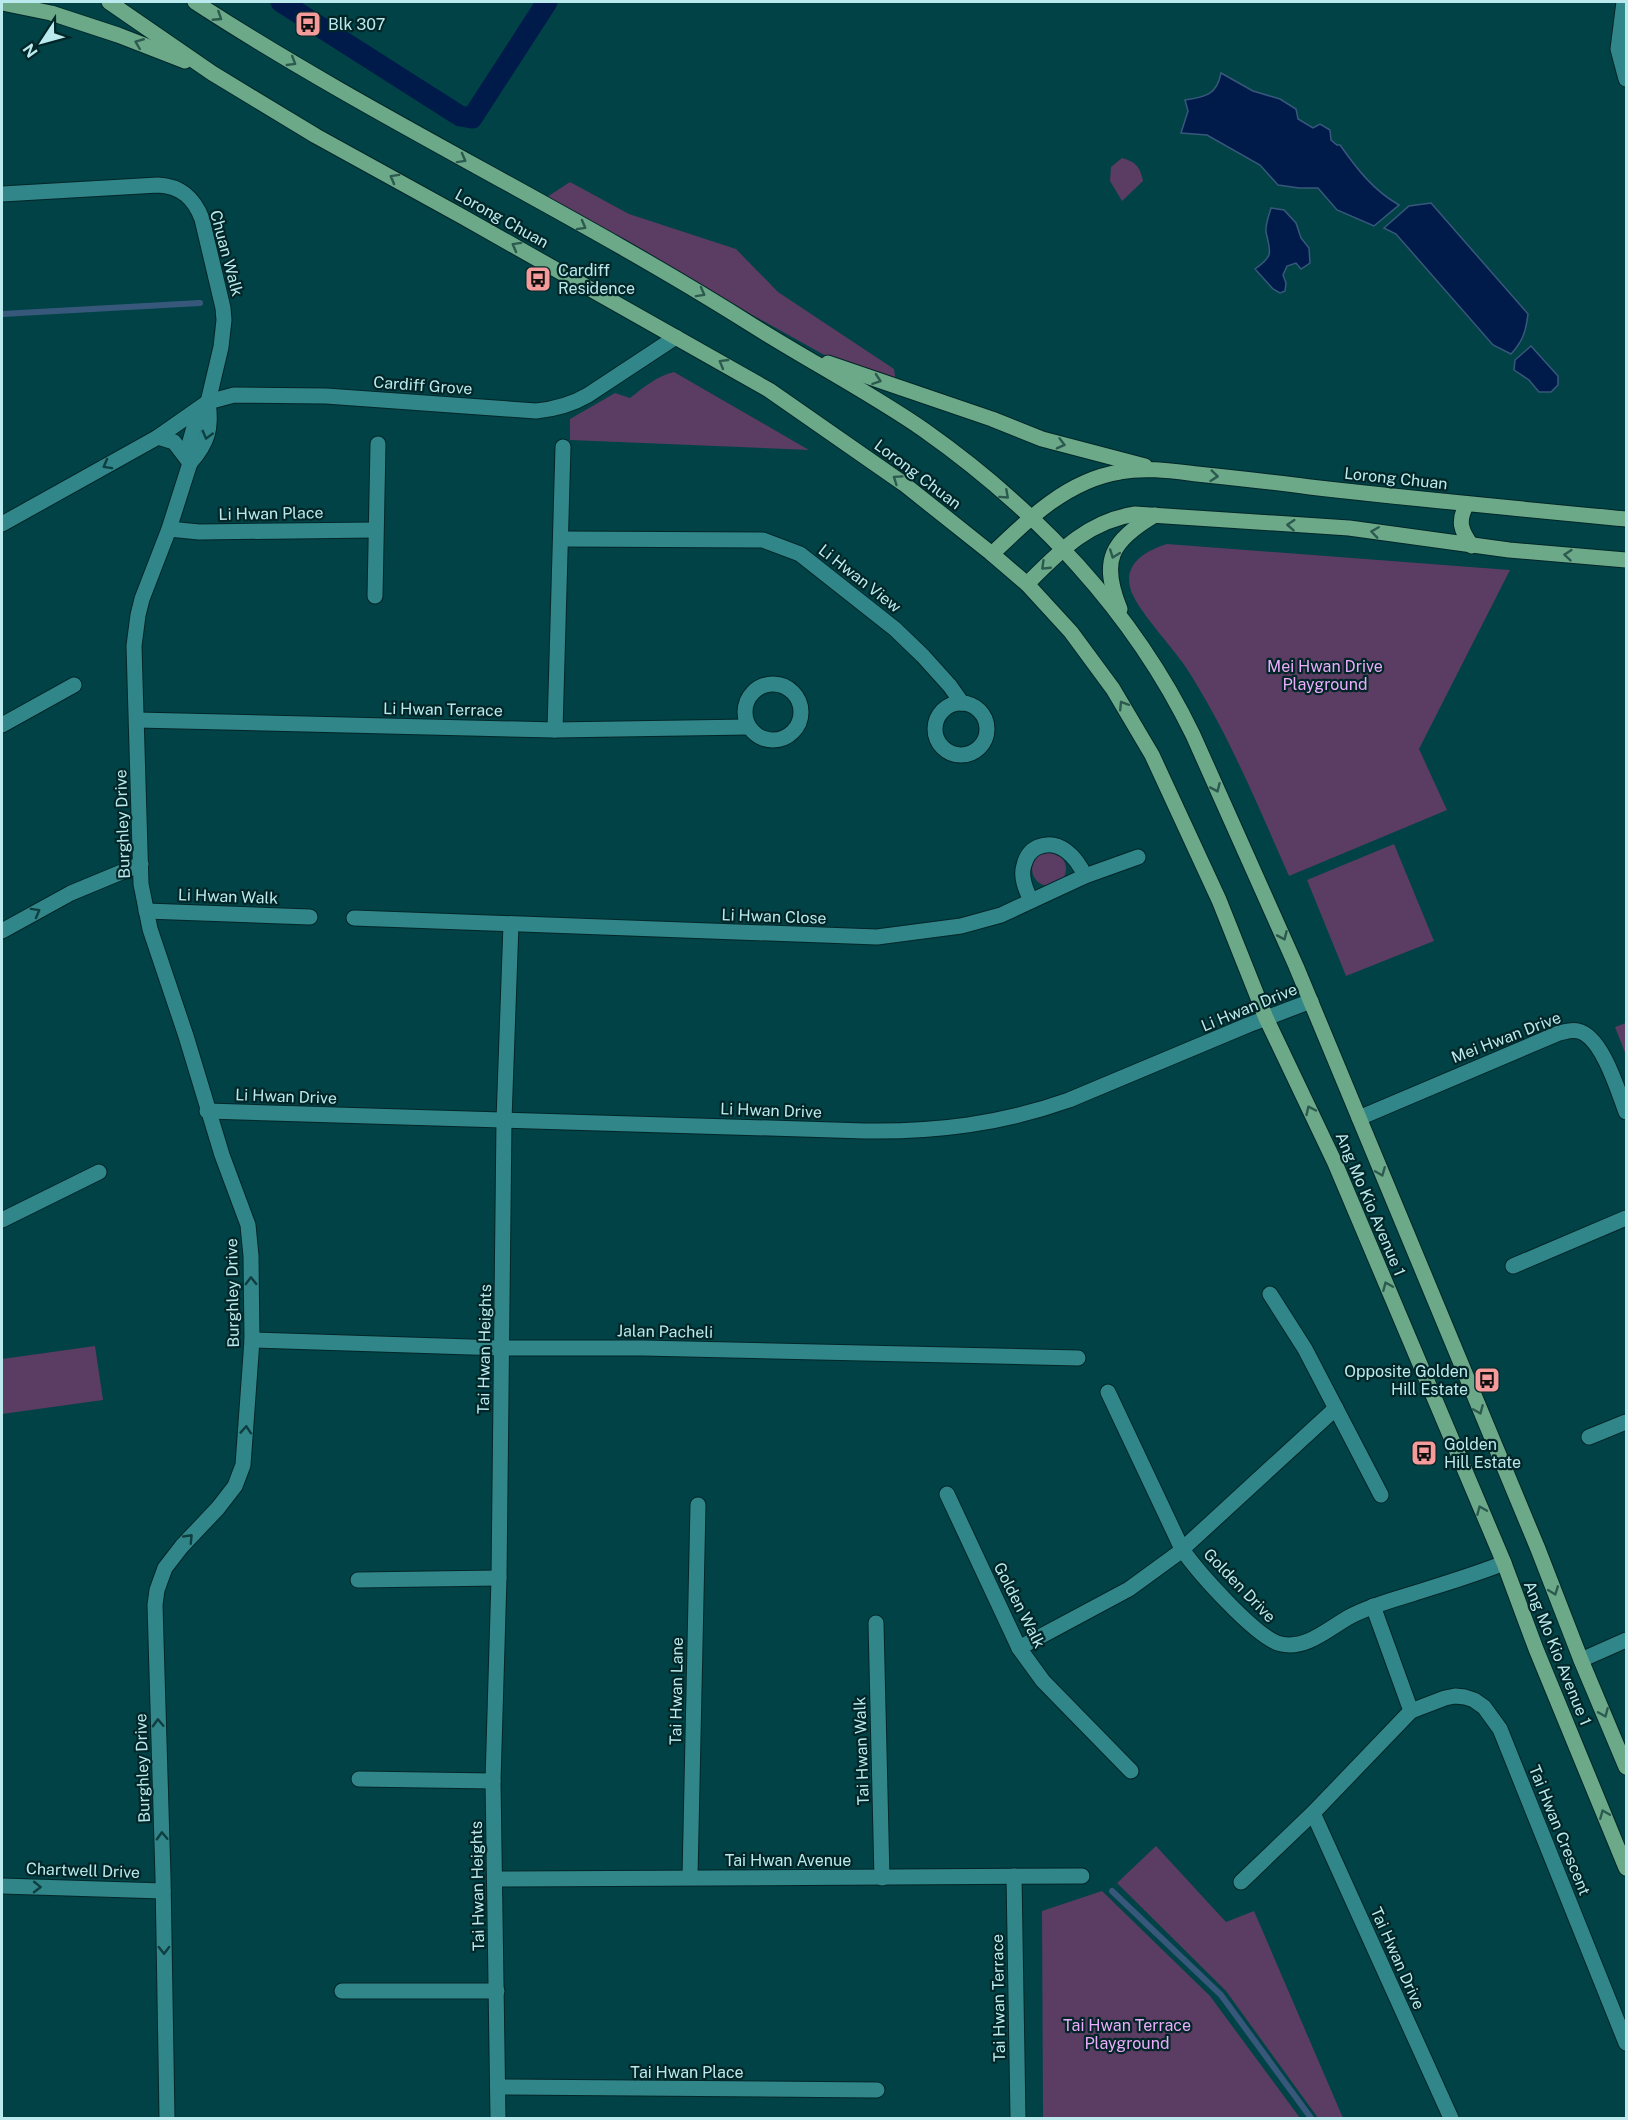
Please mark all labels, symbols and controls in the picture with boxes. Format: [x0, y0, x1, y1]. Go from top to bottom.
bus stop icon: Blk 307 [293, 9, 323, 39]
one-way arrow [212, 10, 223, 21]
north arrow [12, 12, 72, 72]
place label: Blk 307 [328, 15, 385, 34]
one-way arrow [134, 38, 145, 50]
text: N [19, 40, 42, 61]
one-way arrow [286, 55, 296, 66]
one-way arrow [455, 151, 466, 163]
one-way arrow [390, 174, 400, 185]
street label: Lorong Chuan [452, 185, 552, 252]
street label: Chuan Walk [206, 208, 247, 298]
one-way arrow [576, 219, 586, 230]
one-way arrow [511, 242, 522, 253]
place label: Cardiff Residence [558, 261, 635, 298]
bus stop icon: Cardiff Residence [523, 264, 553, 294]
one-way arrow [695, 286, 705, 297]
one-way arrow [719, 359, 729, 371]
one-way arrow [871, 372, 882, 385]
street label: Cardiff Grove [373, 373, 473, 398]
one-way arrow [201, 430, 214, 440]
street label: Lorong Chuan [871, 436, 965, 513]
one-way arrow [1055, 437, 1066, 449]
one-way arrow [103, 458, 113, 469]
street label: Lorong Chuan [1343, 464, 1449, 493]
one-way arrow [1210, 469, 1219, 482]
one-way arrow [893, 475, 904, 486]
one-way arrow [998, 488, 1009, 499]
street label: Li Hwan Place [218, 503, 324, 524]
one-way arrow [1286, 518, 1295, 531]
one-way arrow [1370, 527, 1379, 539]
street label: Li Hwan View [815, 540, 905, 617]
one-way arrow [1109, 549, 1122, 559]
one-way arrow [1564, 549, 1573, 562]
one-way arrow [1042, 559, 1052, 570]
park label: Mei Hwan Drive Playground [1267, 657, 1383, 694]
street label: Li Hwan Terrace [383, 699, 503, 720]
one-way arrow [1119, 700, 1130, 711]
street label: Burghley Drive [111, 769, 134, 879]
one-way arrow [1209, 782, 1221, 793]
street label: Li Hwan Walk [177, 885, 278, 908]
street label: Li Hwan Close [721, 905, 827, 928]
one-way arrow [30, 908, 40, 919]
one-way arrow [1275, 930, 1287, 941]
street label: Li Hwan Drive [1198, 980, 1300, 1035]
street label: Mei Hwan Drive [1449, 1008, 1564, 1067]
street label: Li Hwan Drive [235, 1085, 337, 1108]
street label: Li Hwan Drive [720, 1099, 822, 1122]
one-way arrow [1305, 1105, 1317, 1116]
street label: Ang Mo Kio Avenue 1 [1332, 1129, 1409, 1279]
one-way arrow [1374, 1165, 1386, 1176]
street label: Burghley Drive [222, 1238, 243, 1348]
one-way arrow [245, 1277, 257, 1286]
one-way arrow [1382, 1281, 1394, 1292]
street label: Tai Hwan Heights [474, 1284, 495, 1414]
street label: Jalan Pacheli [617, 1321, 713, 1342]
place label: Opposite Golden Hill Estate [1344, 1362, 1468, 1399]
bus stop icon: Opposite Golden Hill Estate [1472, 1365, 1502, 1395]
one-way arrow [1472, 1404, 1484, 1415]
one-way arrow [239, 1425, 252, 1434]
place label: Golden Hill Estate [1444, 1435, 1521, 1472]
bus stop icon: Golden Hill Estate [1409, 1438, 1439, 1468]
one-way arrow [1476, 1505, 1488, 1516]
one-way arrow [182, 1535, 193, 1545]
street label: Golden Drive [1200, 1544, 1280, 1626]
street label: Golden Walk [990, 1559, 1049, 1651]
street label: Ang Mo Kio Avenue 1 [1520, 1578, 1595, 1728]
one-way arrow [1547, 1584, 1559, 1595]
street label: Tai Hwan Lane [666, 1637, 687, 1745]
street label: Tai Hwan Walk [850, 1696, 873, 1806]
one-way arrow [1597, 1707, 1609, 1718]
street label: Burghley Drive [131, 1713, 154, 1823]
one-way arrow [152, 1719, 165, 1728]
street label: Tai Hwan Crescent [1525, 1762, 1594, 1898]
one-way arrow [1599, 1810, 1611, 1821]
street label: Tai Hwan Heights [467, 1821, 488, 1951]
one-way arrow [155, 1832, 168, 1841]
street label: Tai Hwan Avenue [725, 1851, 851, 1870]
street label: Chartwell Drive [26, 1859, 140, 1882]
one-way arrow [32, 1881, 41, 1893]
street label: Tai Hwan Drive [1366, 1904, 1429, 2012]
street label: Tai Hwan Terrace [988, 1934, 1009, 2062]
one-way arrow [158, 1945, 170, 1954]
park label: Tai Hwan Terrace Playground [1063, 2016, 1191, 2053]
street label: Tai Hwan Place [630, 2063, 744, 2082]

